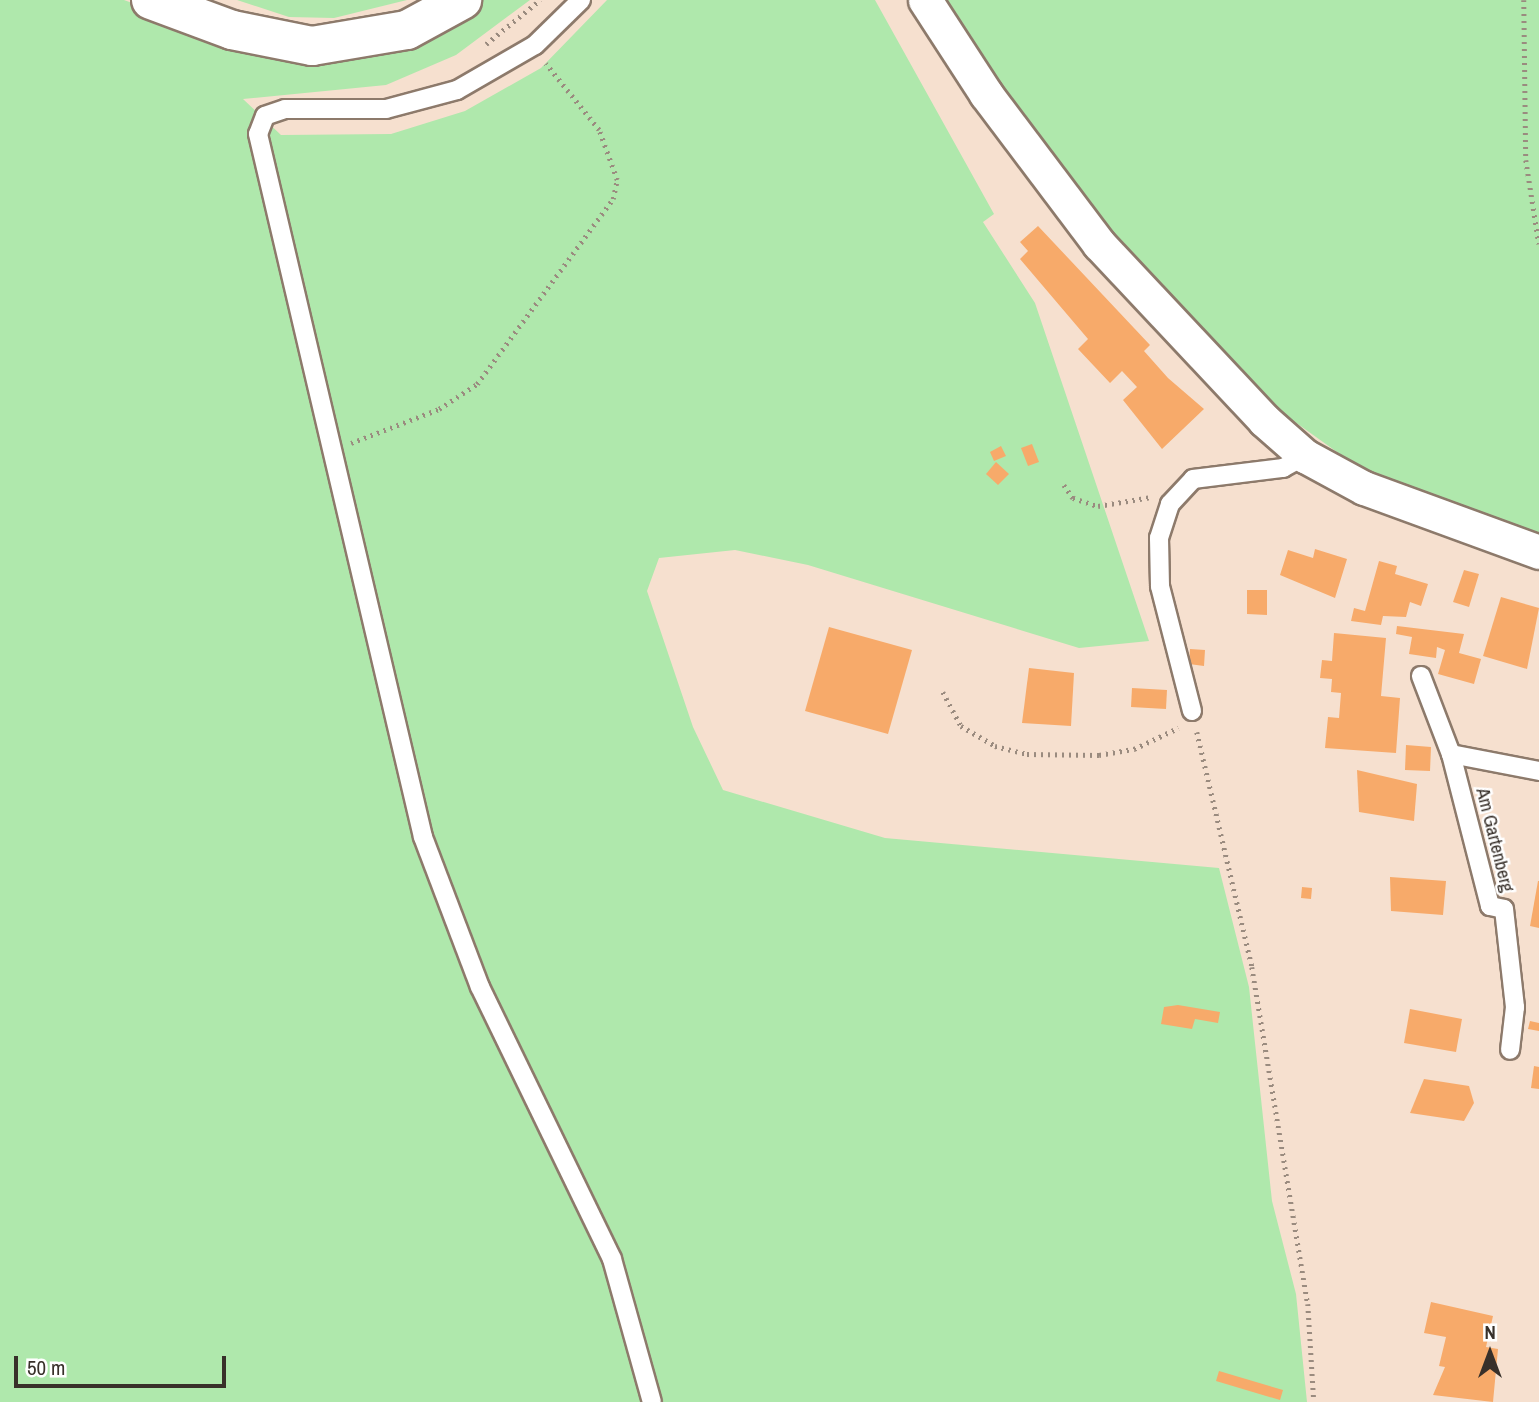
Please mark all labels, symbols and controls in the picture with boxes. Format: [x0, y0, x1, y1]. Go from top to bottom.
street label: Am Gartenberg [1471, 786, 1519, 894]
north arrow [1455, 1318, 1525, 1388]
text: N [1484, 1319, 1496, 1345]
scale bar [18, 1342, 229, 1386]
text: 50 m [27, 1353, 65, 1382]

